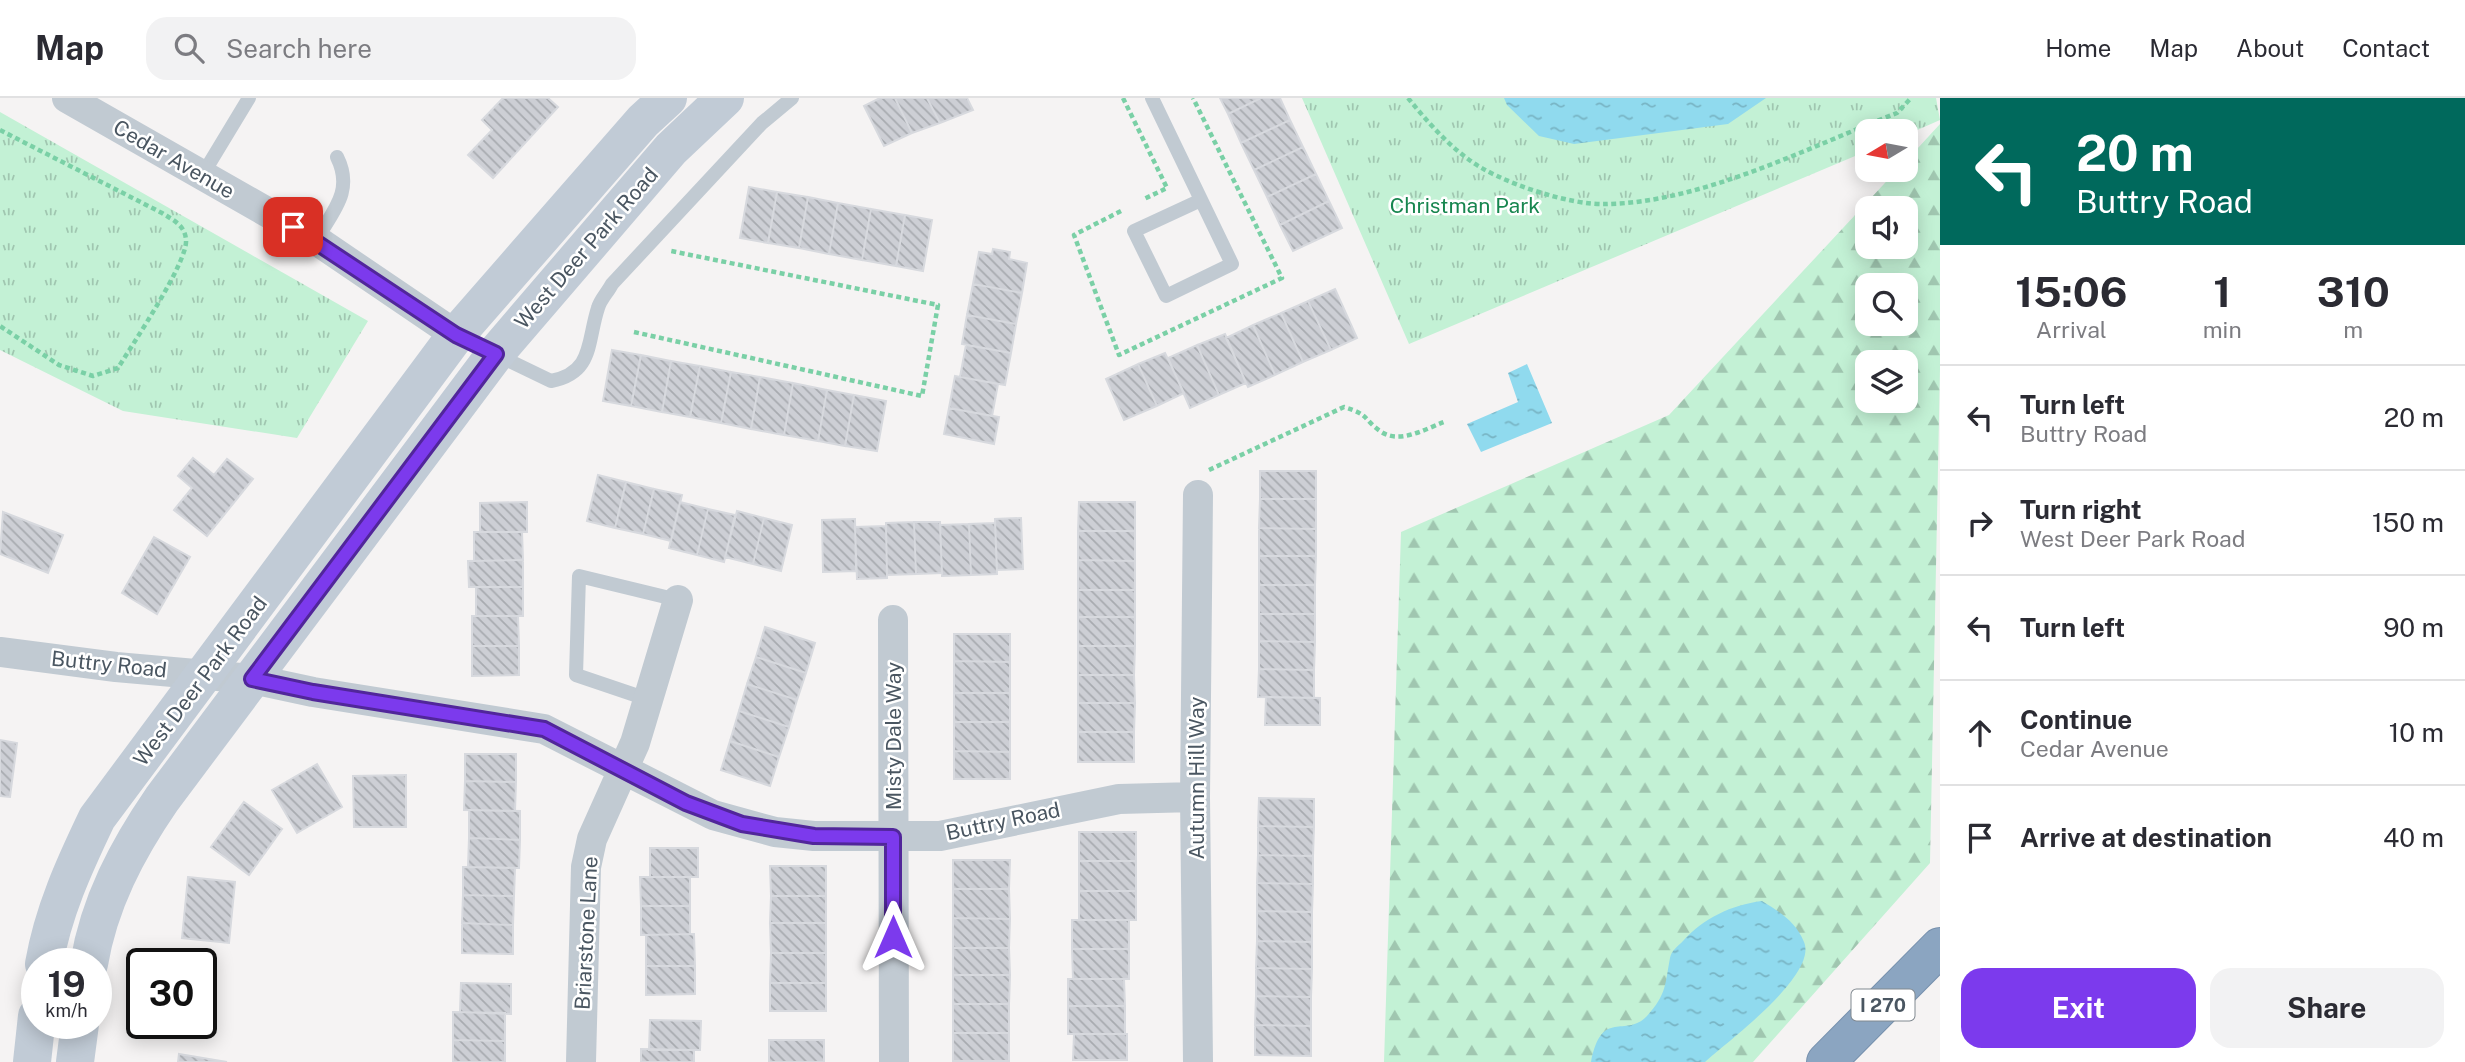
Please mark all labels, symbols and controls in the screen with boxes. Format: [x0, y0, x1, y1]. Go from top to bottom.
search box [146, 17, 636, 80]
text: Map [35, 29, 104, 67]
icon: search [170, 29, 208, 67]
text: Search here [226, 33, 372, 64]
text: Home [2045, 34, 2111, 62]
text: Map [2149, 34, 2198, 62]
text: About [2236, 34, 2304, 62]
text: Contact [2342, 34, 2430, 62]
street label: Cedar Avenue [109, 114, 239, 204]
north arrow [1855, 119, 1918, 182]
map controls [1855, 119, 1918, 413]
text: 20 m [2076, 124, 2194, 182]
icon: left [1961, 126, 2052, 217]
street label: West Deer Park Road [509, 162, 663, 334]
text: Buttry Road [2076, 183, 2253, 220]
park label: Christman Park [1390, 193, 1540, 218]
button: sound [1855, 196, 1918, 259]
pin [263, 197, 323, 257]
icon: arrive [274, 208, 312, 246]
text: 15:06 [2015, 267, 2127, 316]
text: 1 [2213, 267, 2231, 316]
text: 310 [2317, 267, 2390, 316]
button: search [1855, 273, 1918, 336]
text: Arrival [2036, 316, 2107, 343]
text: min [2203, 316, 2242, 343]
text: m [2343, 316, 2363, 343]
button: layers [1855, 350, 1918, 413]
text: Turn left [2020, 389, 2125, 420]
icon: left [1961, 399, 1999, 437]
text: 20 m [2384, 402, 2444, 433]
text: Buttry Road [2020, 420, 2147, 447]
text: Turn right [2020, 494, 2142, 525]
icon: right [1961, 504, 1999, 542]
text: 150 m [2372, 507, 2444, 538]
text: West Deer Park Road [2020, 525, 2245, 552]
street label: West Deer Park Road [128, 591, 272, 771]
icon: left [1961, 609, 1999, 647]
text: Turn left [2020, 612, 2125, 643]
text: 90 m [2383, 612, 2444, 643]
street label: Buttry Road [50, 646, 168, 682]
street label: Misty Dale Way [881, 662, 906, 810]
street label: Autumn Hill Way [1184, 697, 1209, 859]
text: Continue [2020, 704, 2132, 735]
icon: ahead [1961, 714, 1999, 752]
text: 10 m [2389, 717, 2444, 748]
text: Cedar Avenue [2020, 735, 2169, 762]
street label: Buttry Road [944, 797, 1062, 845]
icon: arrive [1961, 819, 1999, 857]
text: Arrive at destination [2020, 822, 2272, 853]
text: 40 m [2383, 822, 2444, 853]
street label: Briarstone Lane [569, 856, 603, 1010]
position arrow [856, 900, 930, 974]
speed limit sign: 30 [126, 948, 217, 1039]
text: 19 [47, 964, 86, 1005]
button: Exit [1961, 968, 2196, 1048]
button: Share [2210, 968, 2444, 1048]
road number: I 270 [1852, 990, 1914, 1021]
text: km/h [45, 1000, 88, 1021]

